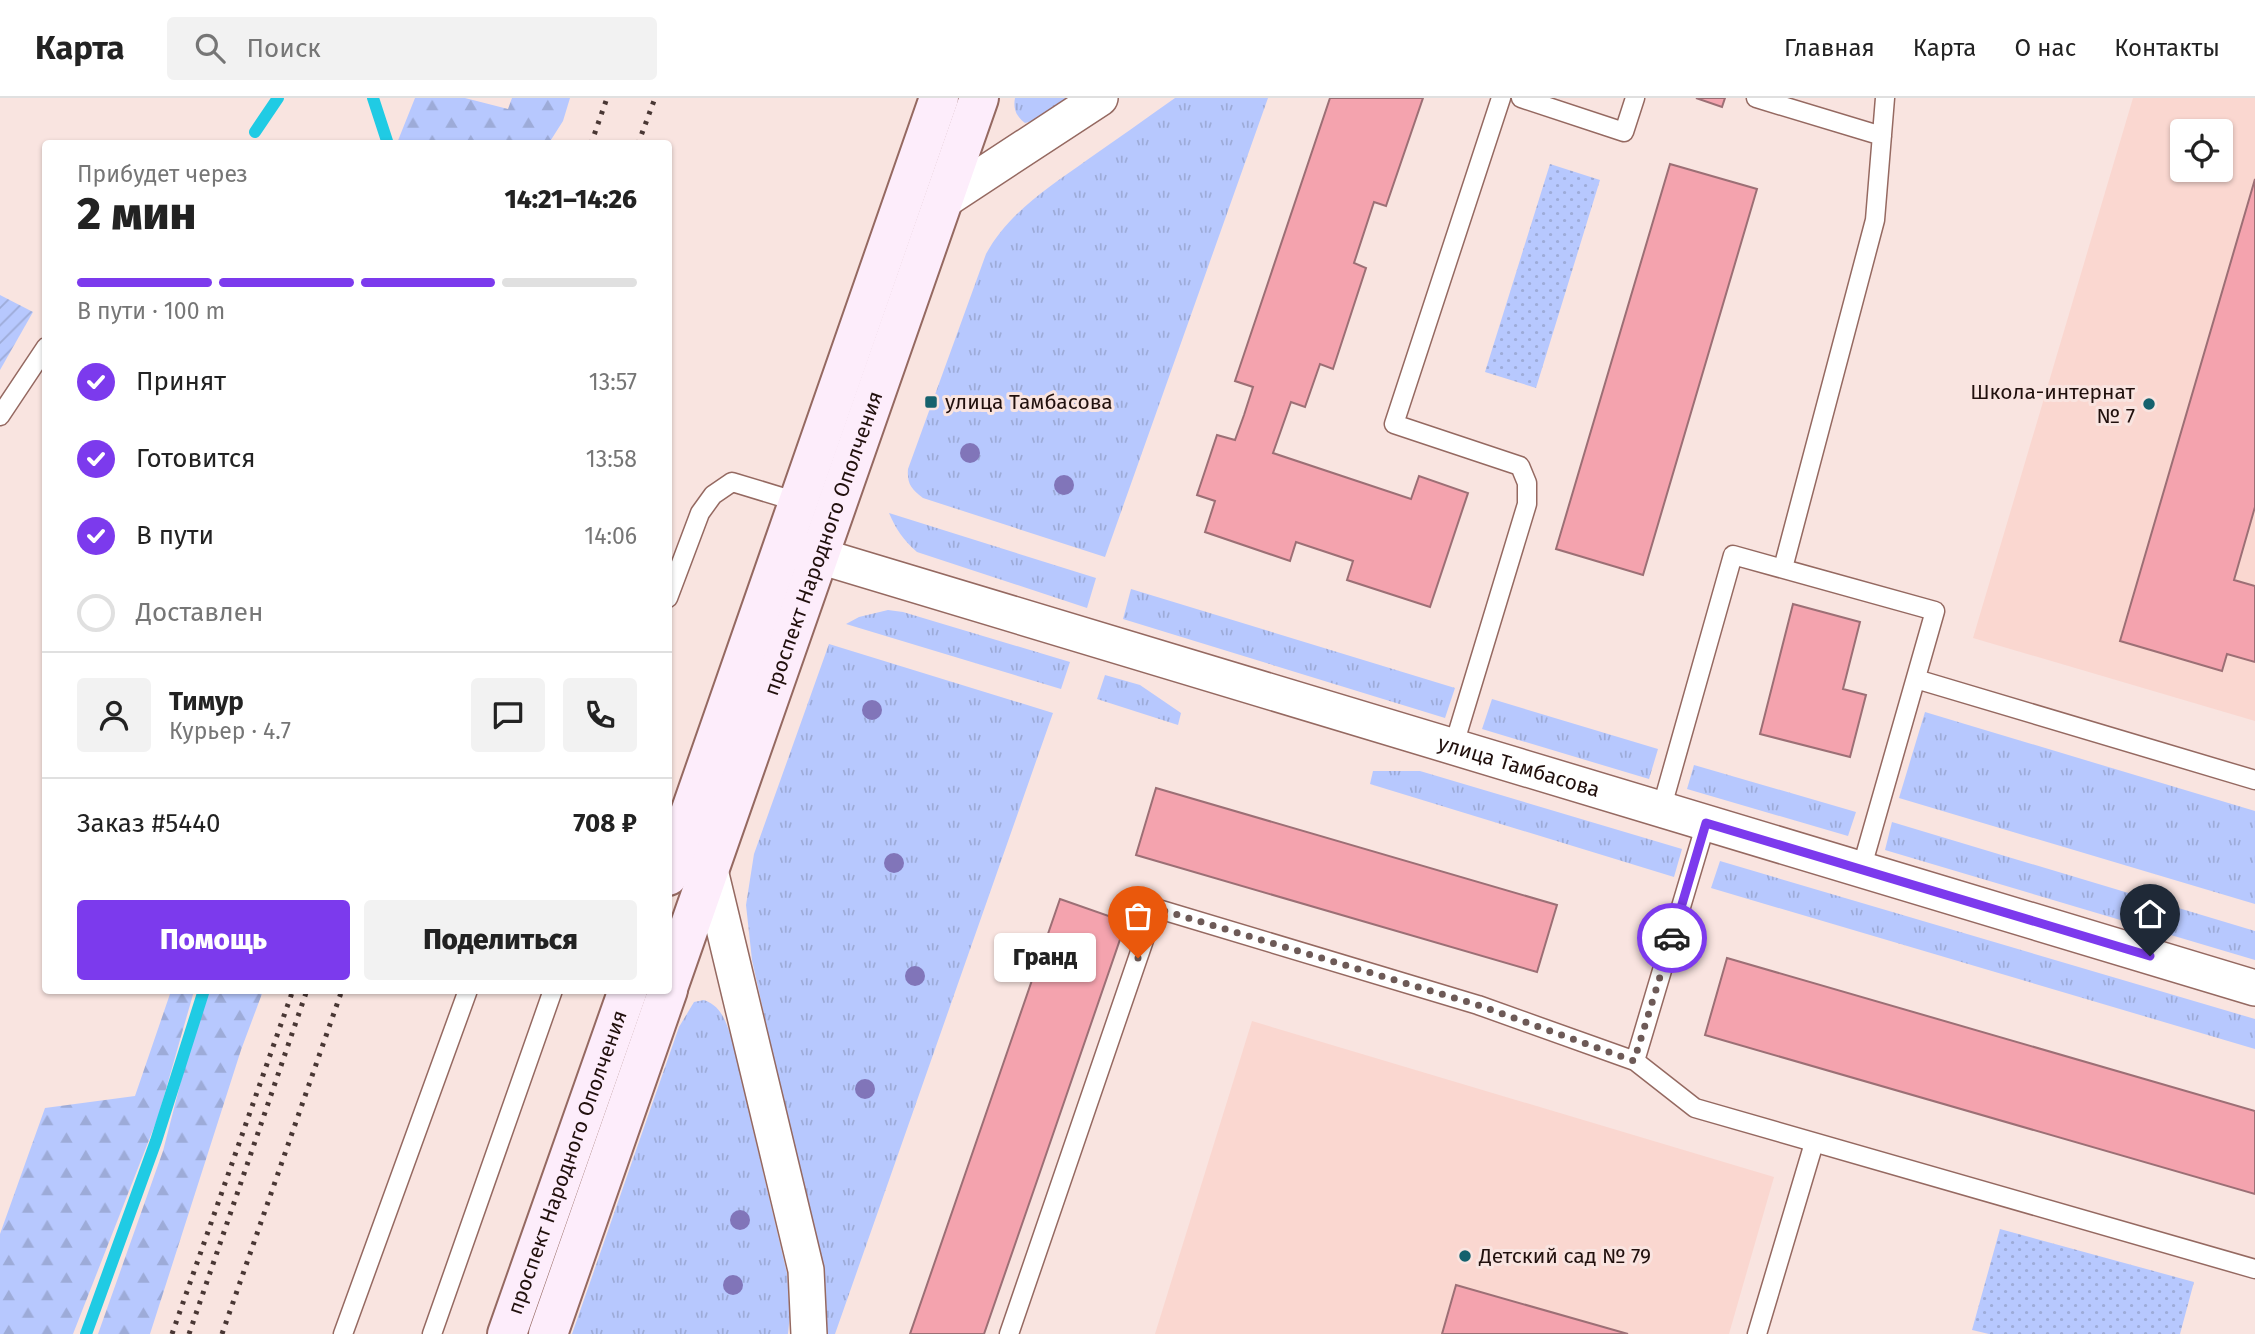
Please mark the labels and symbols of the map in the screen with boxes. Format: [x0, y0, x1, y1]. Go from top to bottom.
place label: Школа-интернат № 7 [1970, 379, 2136, 429]
street label: проспект Народного Ополчения [758, 388, 889, 699]
place label: улица Тамбасова [945, 389, 1113, 415]
marker: улица Тамбасова [923, 394, 939, 410]
marker: Школа-интернат № 7 [2141, 396, 2157, 412]
street label: улица Тамбасова [1435, 730, 1603, 803]
pin [2120, 884, 2180, 956]
pin [1108, 886, 1168, 958]
courier [1637, 903, 1707, 973]
callout: Гранд [995, 934, 1096, 982]
street label: проспект Народного Ополчения [502, 1007, 633, 1318]
place label: Детский сад № 79 [1478, 1243, 1651, 1269]
marker: Детский сад № 79 [1457, 1248, 1473, 1264]

